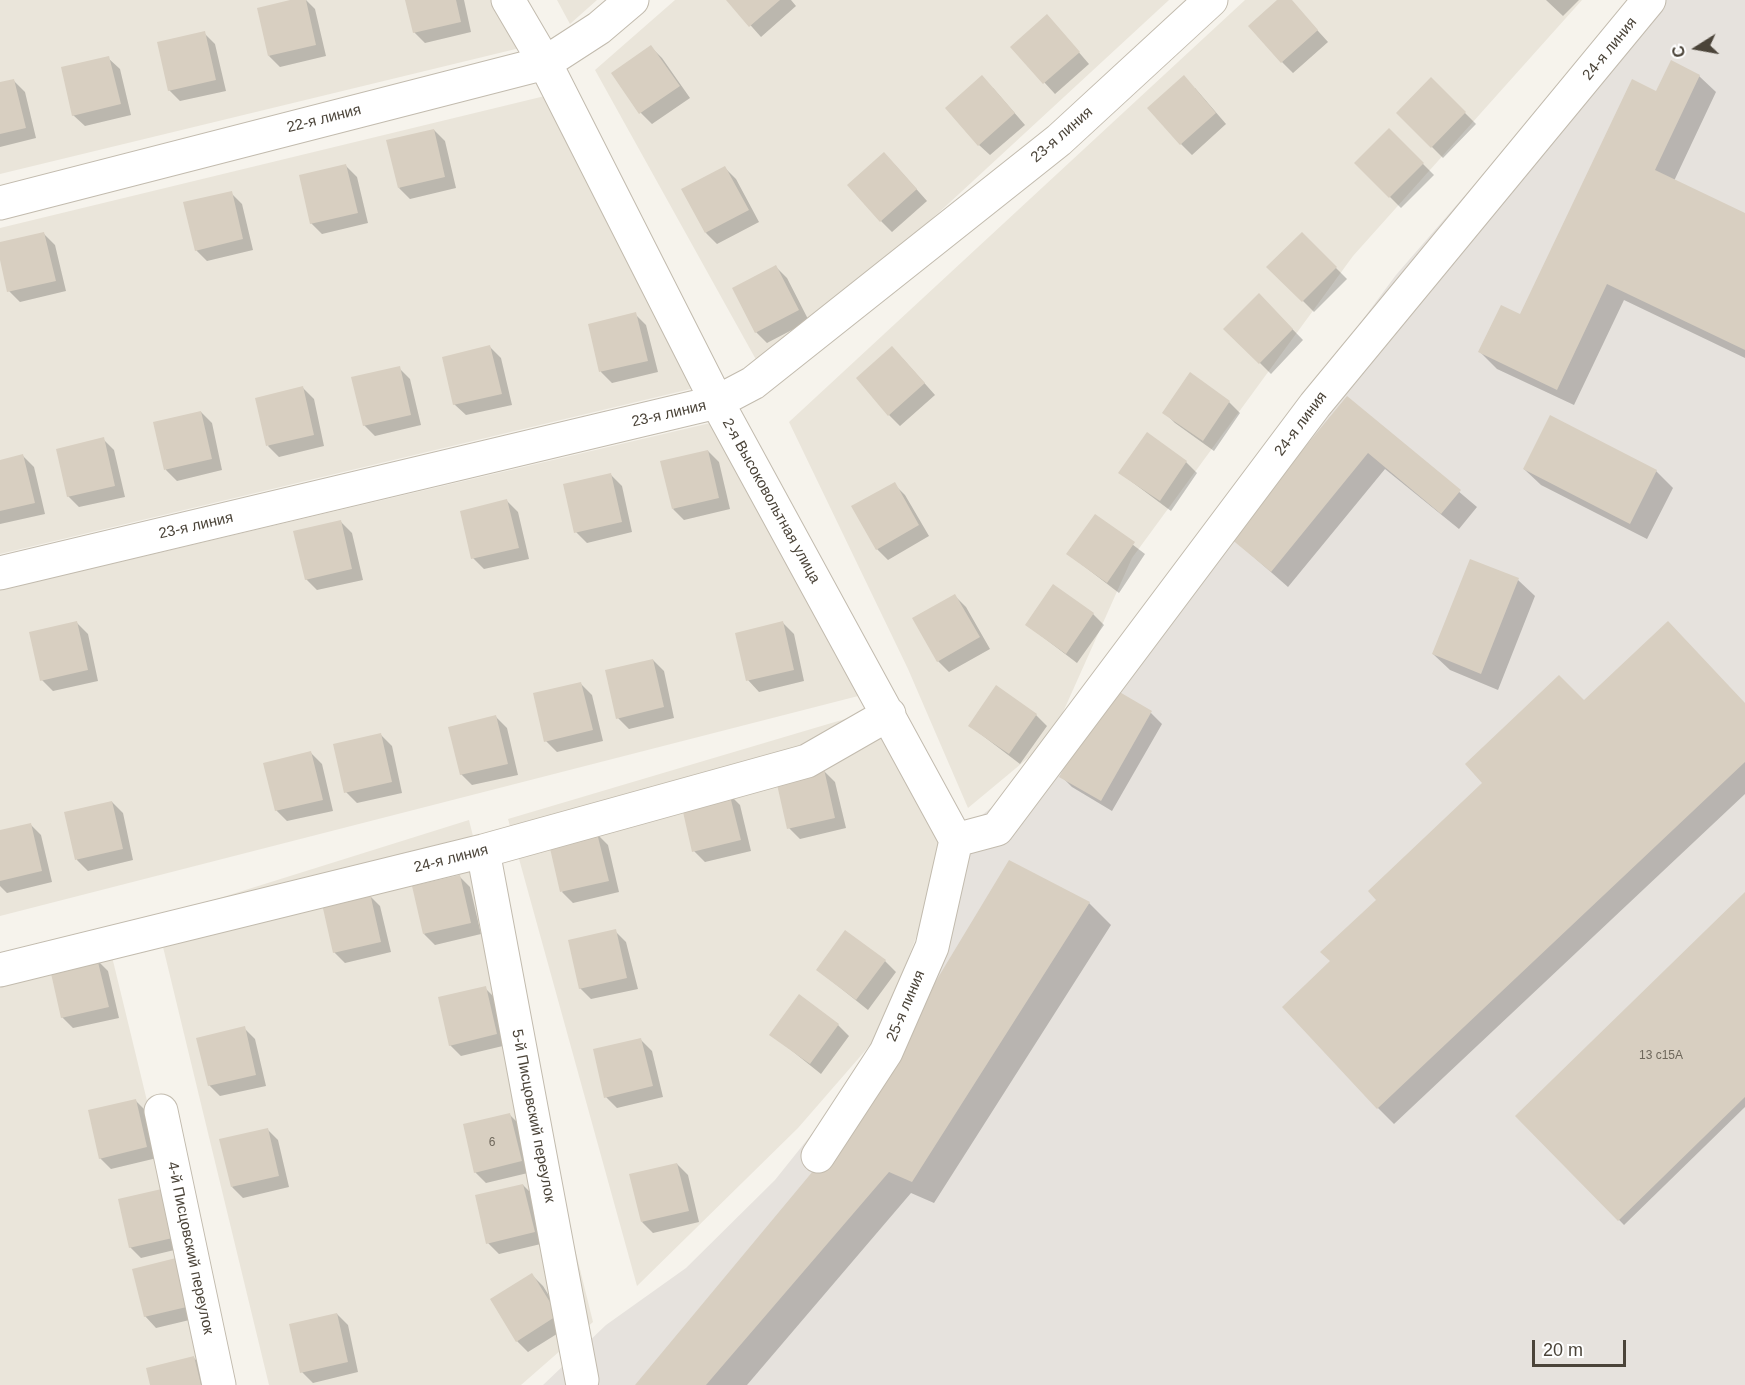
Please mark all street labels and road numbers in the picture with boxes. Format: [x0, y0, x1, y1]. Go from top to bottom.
street label: 24-я линия [1579, 14, 1641, 84]
street label: 22-я линия [285, 101, 363, 137]
street label: 23-я линия [1027, 103, 1097, 167]
street label: 24-я линия [1271, 388, 1331, 460]
street label: 23-я линия [630, 397, 708, 431]
street label: 2-я Высоковольтная улица [718, 415, 824, 587]
street label: 23-я линия [157, 509, 235, 543]
street label: 24-я линия [412, 841, 490, 877]
street label: 25-я линия [883, 968, 929, 1044]
street label: 5-й Писцовский переулок [507, 1028, 559, 1204]
street label: 4-й Писцовский переулок [163, 1160, 217, 1336]

